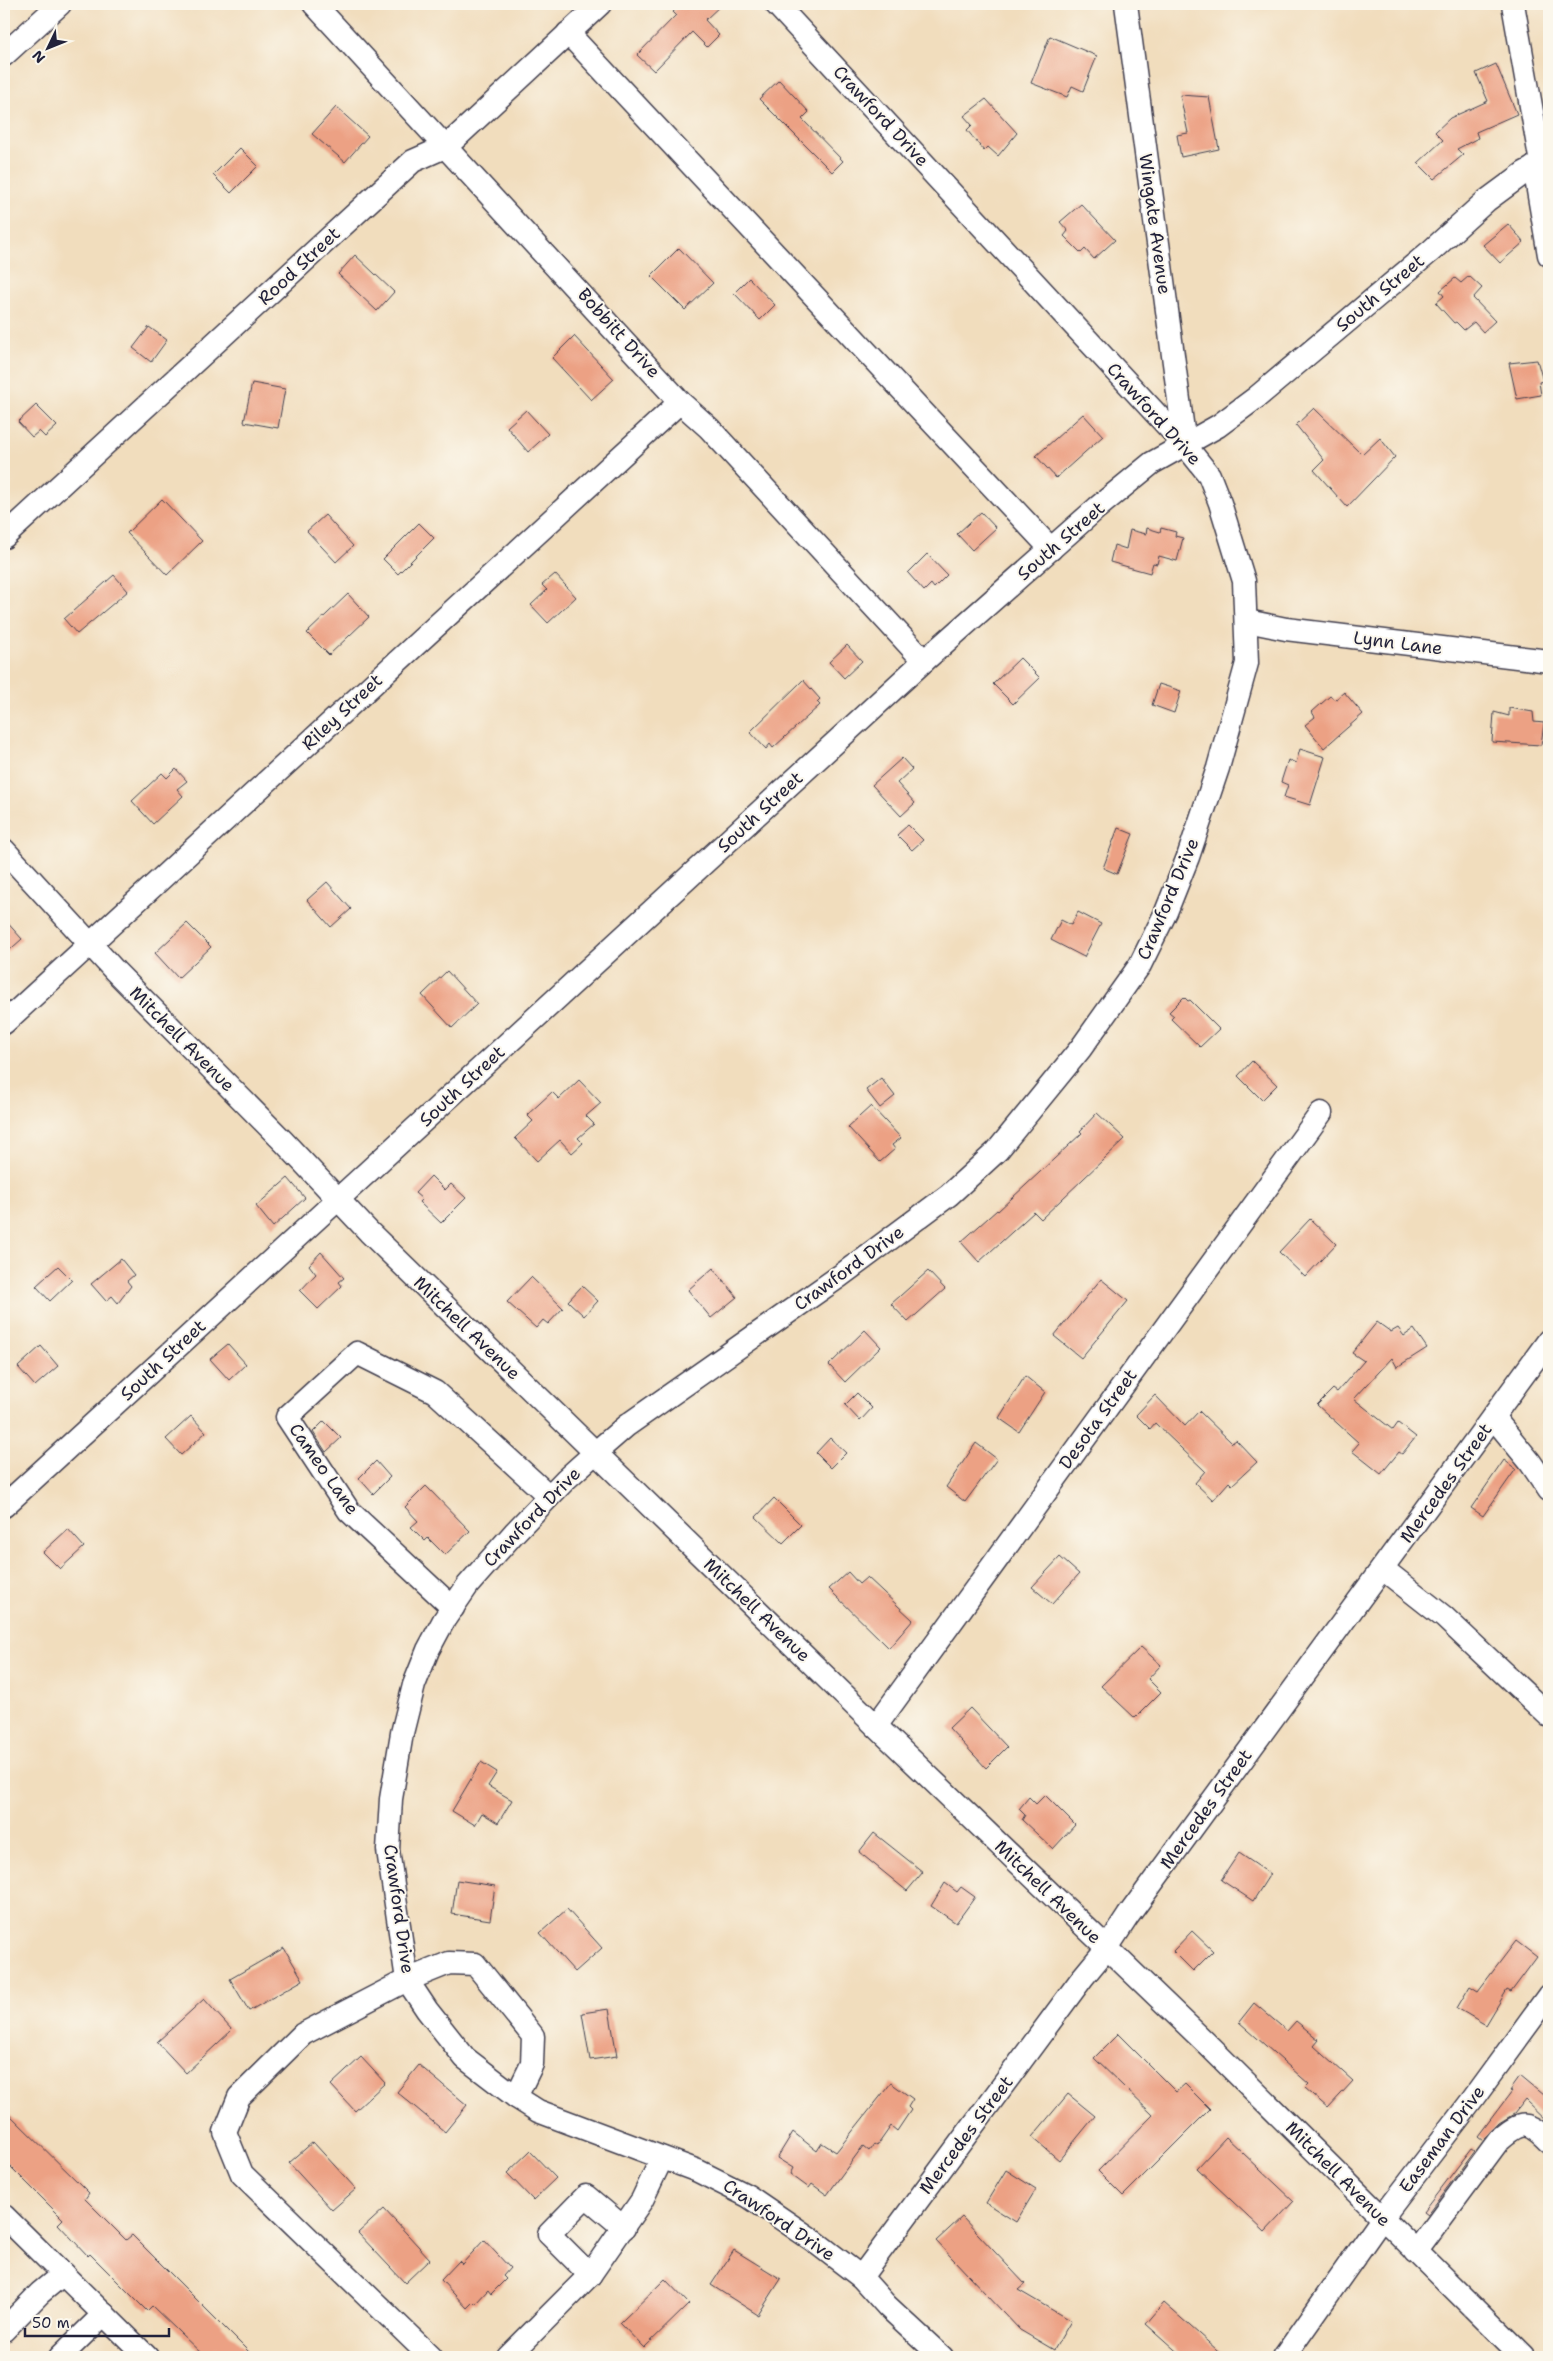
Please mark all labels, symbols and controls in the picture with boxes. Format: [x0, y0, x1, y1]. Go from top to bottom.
north arrow [22, 22, 72, 72]
text: N [28, 47, 49, 67]
street label: Crawford Drive [828, 60, 934, 172]
street label: Wingate Avenue [1133, 152, 1177, 296]
street label: Rood Street [253, 222, 345, 310]
street label: South Street [1331, 249, 1430, 337]
street label: Bobbitt Drive [572, 283, 666, 383]
street label: Crawford Drive [1101, 358, 1207, 470]
street label: South Street [1012, 496, 1110, 586]
street label: Lynn Lane [1352, 626, 1444, 660]
street label: Riley Street [297, 668, 388, 756]
street label: South Street [712, 766, 808, 858]
street label: Crawford Drive [1132, 834, 1204, 964]
street label: Mitchell Avenue [124, 981, 240, 1097]
street label: South Street [414, 1040, 510, 1132]
street label: Crawford Drive [789, 1220, 909, 1316]
street label: Mitchell Avenue [408, 1271, 526, 1385]
street label: South Street [115, 1314, 211, 1406]
street label: Desota Street [1053, 1364, 1143, 1474]
street label: Mercedes Street [1394, 1418, 1498, 1548]
street label: Cameo Lane [284, 1419, 364, 1519]
street label: Crawford Drive [478, 1462, 586, 1572]
street label: Mitchell Avenue [698, 1553, 816, 1667]
street label: Mercedes Street [1154, 1744, 1258, 1874]
street label: Mitchell Avenue [989, 1835, 1107, 1949]
street label: Crawford Drive [378, 1843, 420, 1975]
street label: Mercedes Street [914, 2071, 1019, 2199]
street label: Easeman Drive [1394, 2080, 1490, 2198]
street label: Mitchell Avenue [1280, 2116, 1396, 2232]
street label: Crawford Drive [718, 2174, 840, 2266]
scale bar [25, 2306, 169, 2338]
text: 50 m [32, 2313, 70, 2333]

